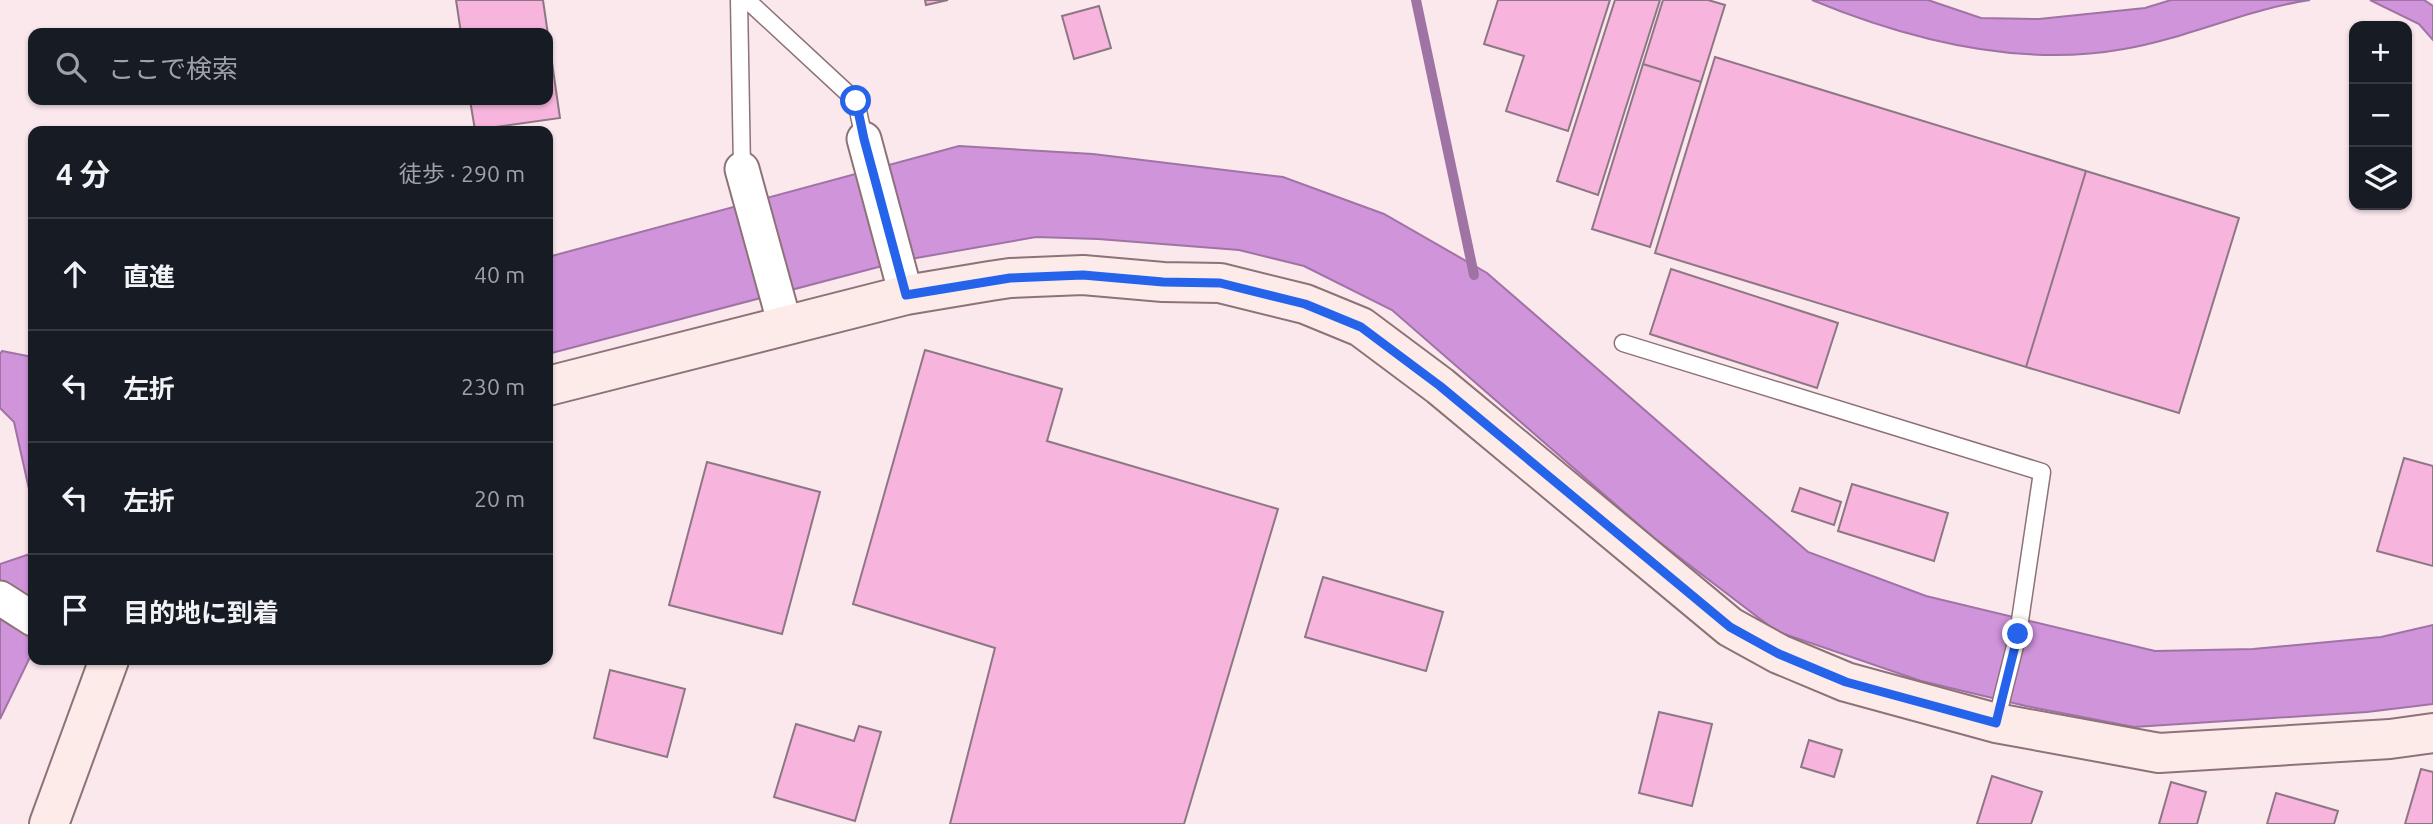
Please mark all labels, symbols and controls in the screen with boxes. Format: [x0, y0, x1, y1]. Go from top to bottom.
map controls [2349, 21, 2412, 210]
button: + [2349, 21, 2412, 84]
search box [28, 28, 553, 105]
icon: search [52, 48, 90, 86]
text: ここで検索 [108, 54, 238, 83]
button: − [2349, 84, 2412, 147]
route start [840, 85, 871, 116]
button: layers [2349, 147, 2412, 210]
text: 4 分 [56, 157, 110, 191]
text: 徒歩 · 290 m [399, 161, 525, 186]
icon: ahead [56, 255, 94, 293]
text: 直進 [123, 262, 175, 291]
text: 40 m [474, 262, 525, 287]
icon: left [56, 367, 94, 405]
text: 左折 [123, 374, 175, 403]
text: 230 m [461, 374, 525, 399]
icon: left [56, 479, 94, 517]
text: 左折 [123, 486, 175, 515]
text: 20 m [474, 486, 525, 511]
icon: arrive [56, 591, 94, 629]
text: 目的地に到着 [123, 598, 279, 627]
route end [2002, 618, 2033, 649]

